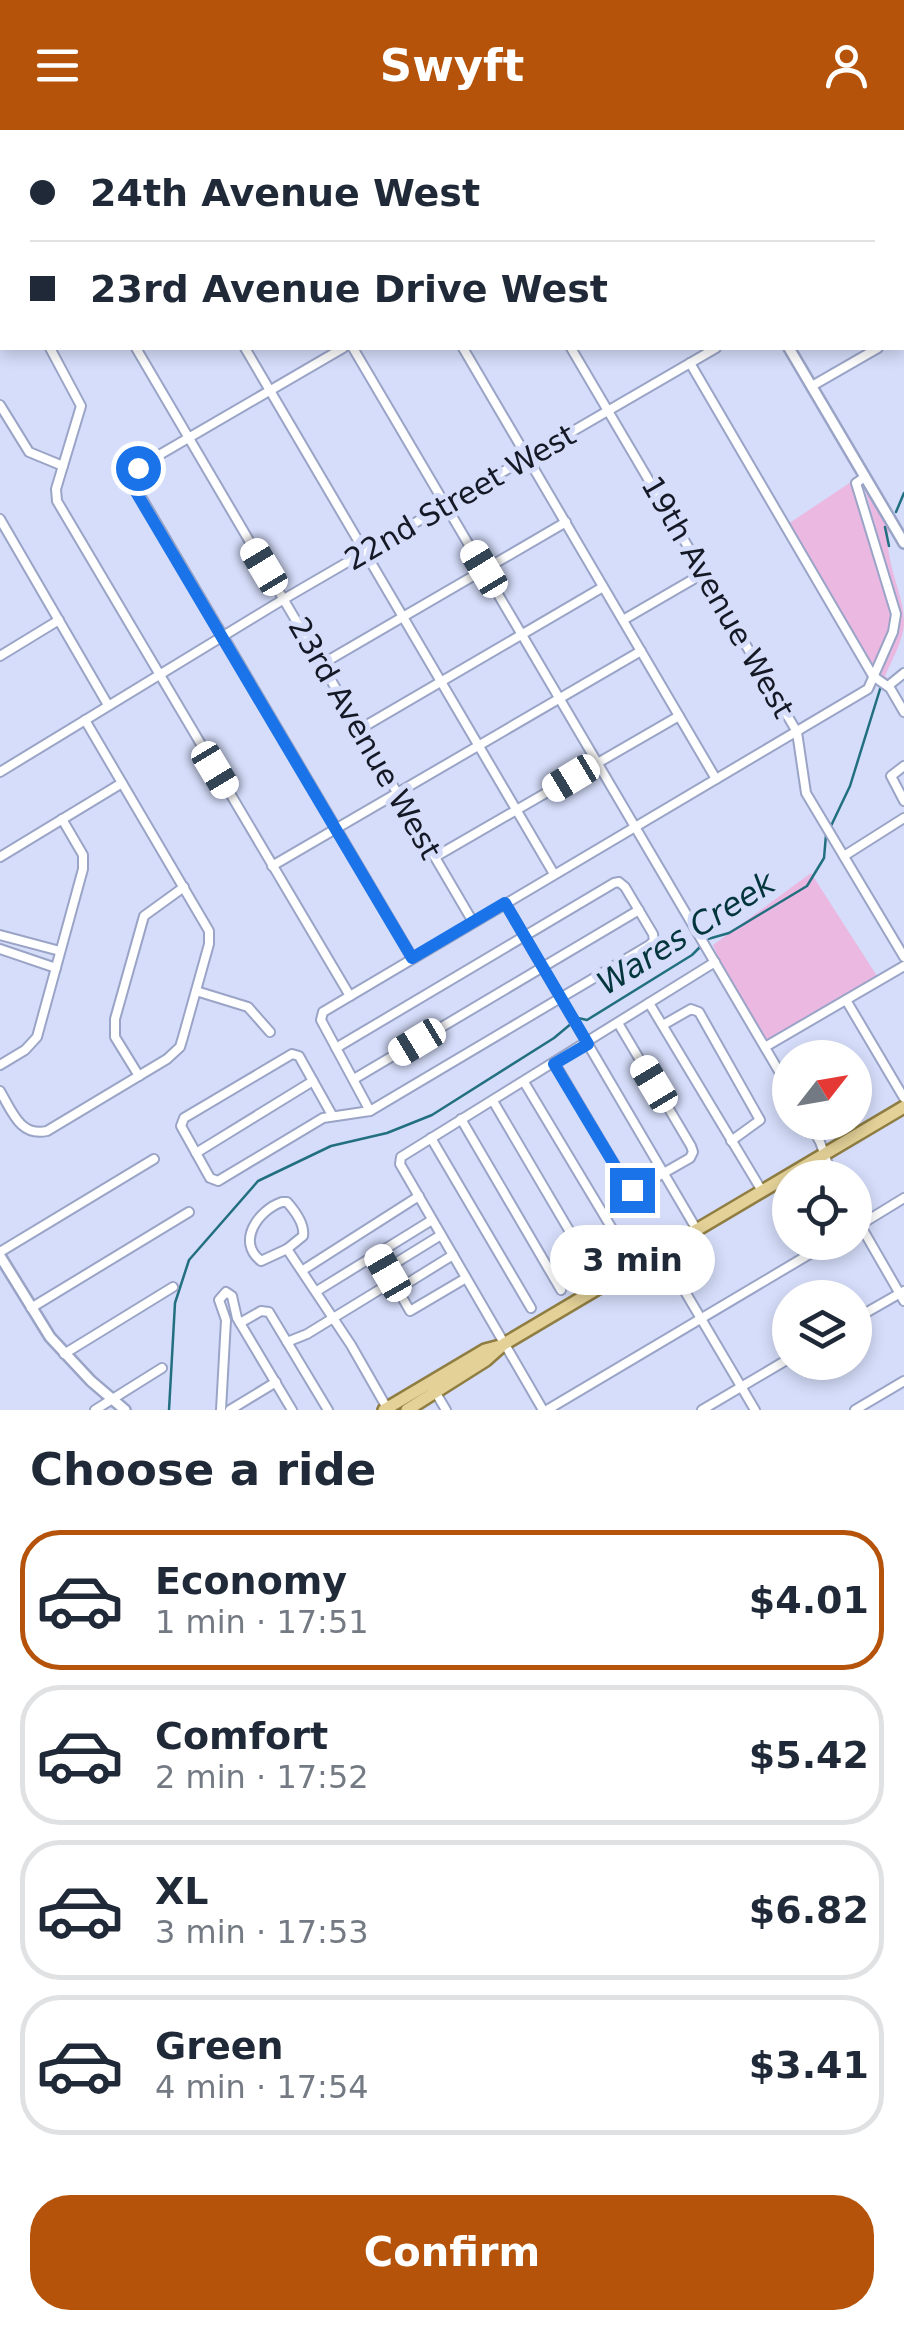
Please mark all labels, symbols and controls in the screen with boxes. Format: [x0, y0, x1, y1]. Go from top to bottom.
icon: menu [30, 38, 85, 93]
icon: person [819, 38, 874, 93]
text: Swyft [380, 39, 524, 92]
text: 24th Avenue West [90, 171, 480, 215]
text: 23rd Avenue Drive West [90, 267, 608, 311]
street label: 22nd Street West [339, 417, 582, 577]
route start [116, 446, 161, 491]
street label: 19th Avenue West [635, 470, 802, 724]
car [236, 534, 292, 600]
car [456, 536, 512, 602]
street label: 23rd Avenue West [282, 611, 449, 865]
car [187, 737, 243, 803]
car [538, 750, 604, 806]
water label: Wares Creek [590, 862, 783, 1003]
car [384, 1014, 450, 1070]
north arrow [772, 1040, 872, 1140]
map controls [772, 1040, 872, 1380]
car [626, 1051, 682, 1117]
button: locate [772, 1160, 872, 1260]
route end [610, 1168, 655, 1213]
callout: 3 min [550, 1225, 714, 1295]
car [360, 1240, 416, 1306]
text: 3 min [582, 1241, 683, 1279]
button: layers [772, 1280, 872, 1380]
text: Choose a ride [30, 1443, 376, 1496]
icon: car [35, 1555, 125, 1645]
text: Economy [155, 1559, 347, 1603]
text: $4.01 [749, 1578, 869, 1622]
text: 1 min · 17:51 [155, 1603, 369, 1641]
icon: car [35, 1710, 125, 1800]
text: Comfort [155, 1714, 328, 1758]
text: $5.42 [749, 1733, 869, 1777]
text: 2 min · 17:52 [155, 1758, 369, 1796]
icon: car [35, 1865, 125, 1955]
text: XL [155, 1869, 209, 1913]
text: $6.82 [749, 1888, 869, 1932]
text: 3 min · 17:53 [155, 1913, 369, 1951]
icon: car [35, 2020, 125, 2110]
text: Green [155, 2024, 284, 2068]
text: $3.41 [749, 2043, 869, 2087]
text: 4 min · 17:54 [155, 2068, 369, 2106]
button: Confirm [30, 2195, 874, 2310]

